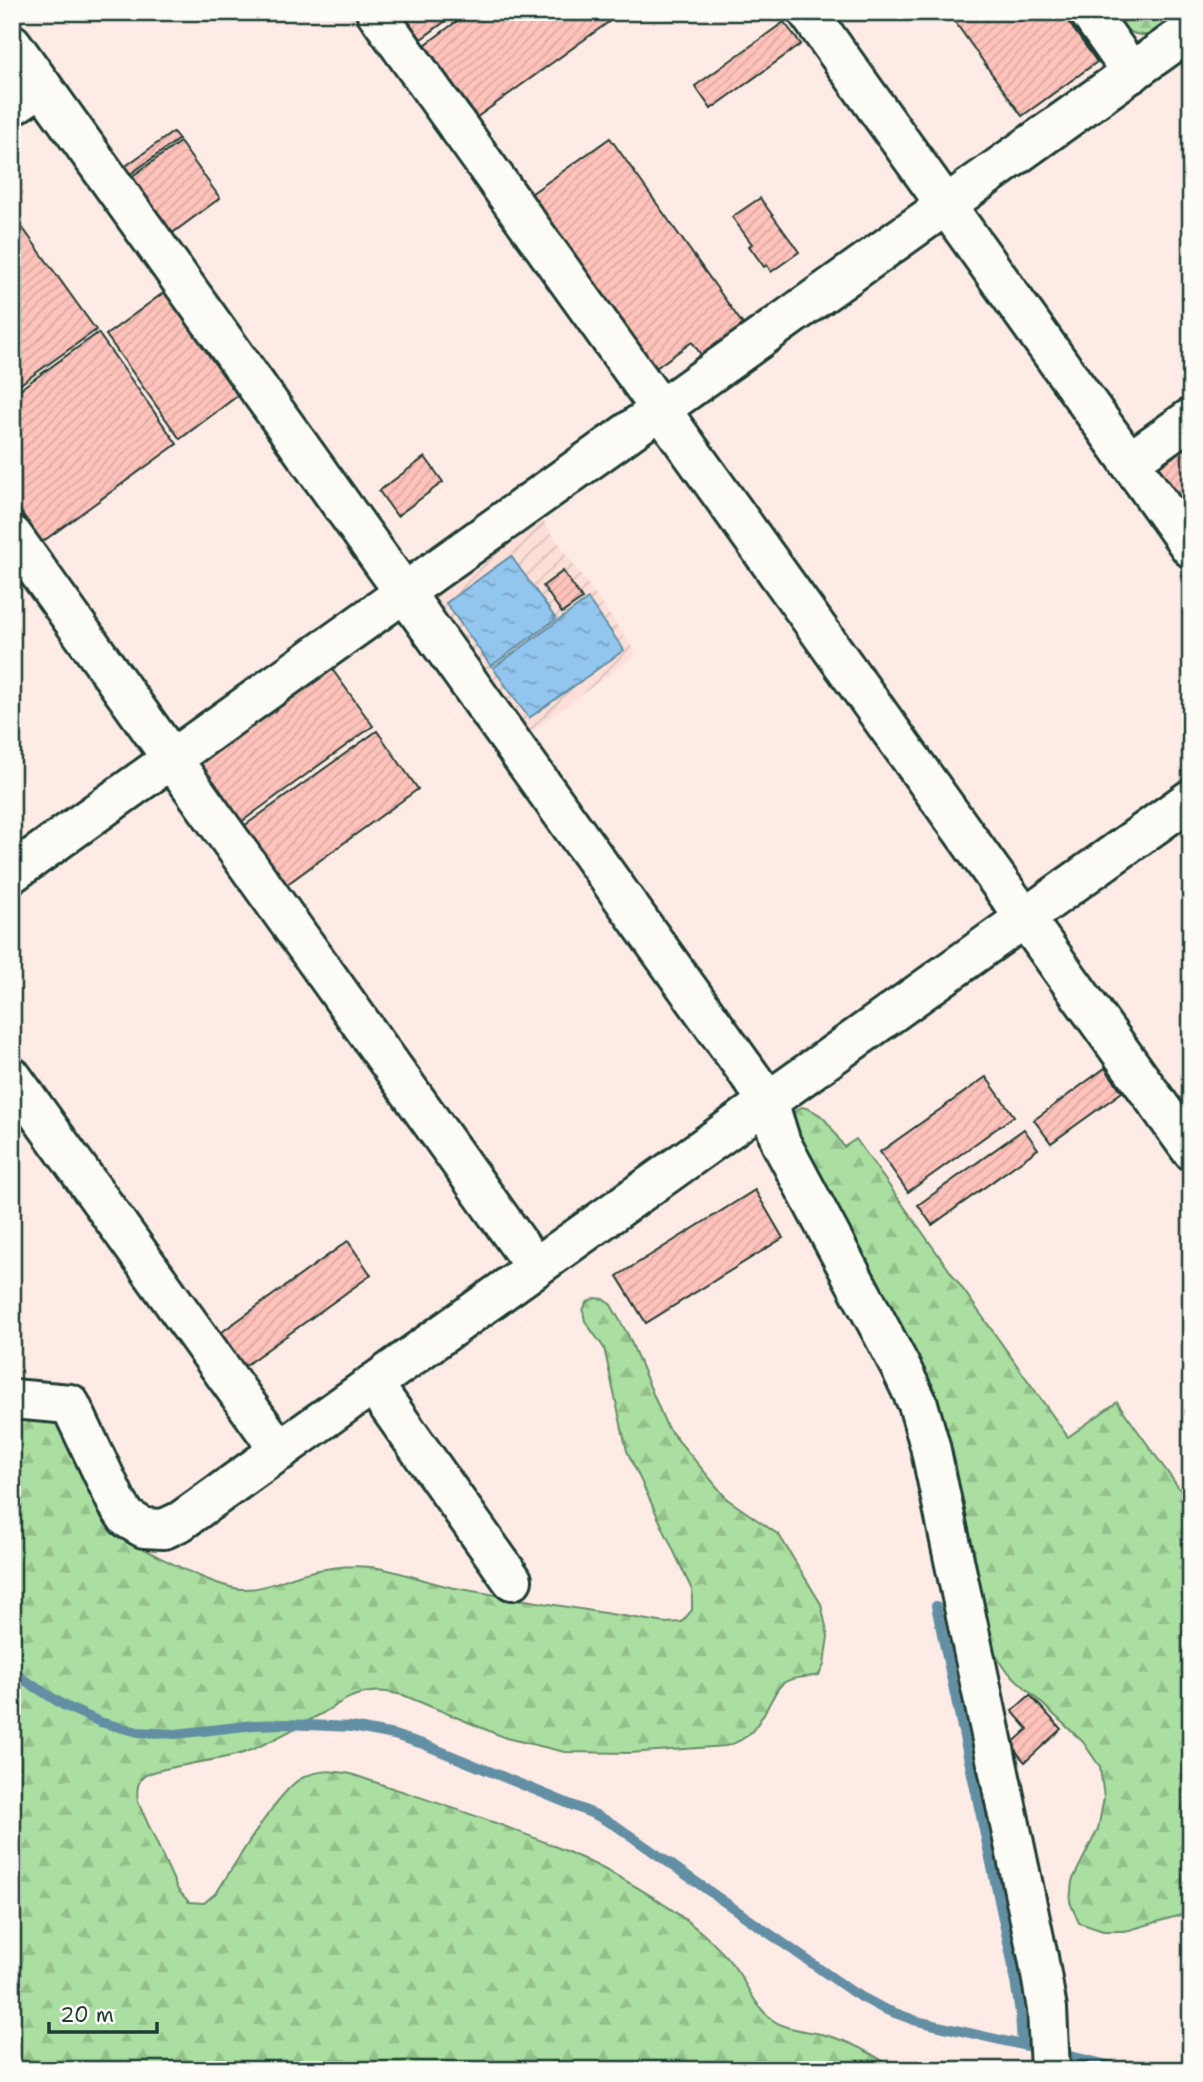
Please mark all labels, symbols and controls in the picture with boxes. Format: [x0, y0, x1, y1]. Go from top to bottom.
scale bar [49, 1991, 158, 2035]
text: 20 m [60, 2001, 114, 2029]

